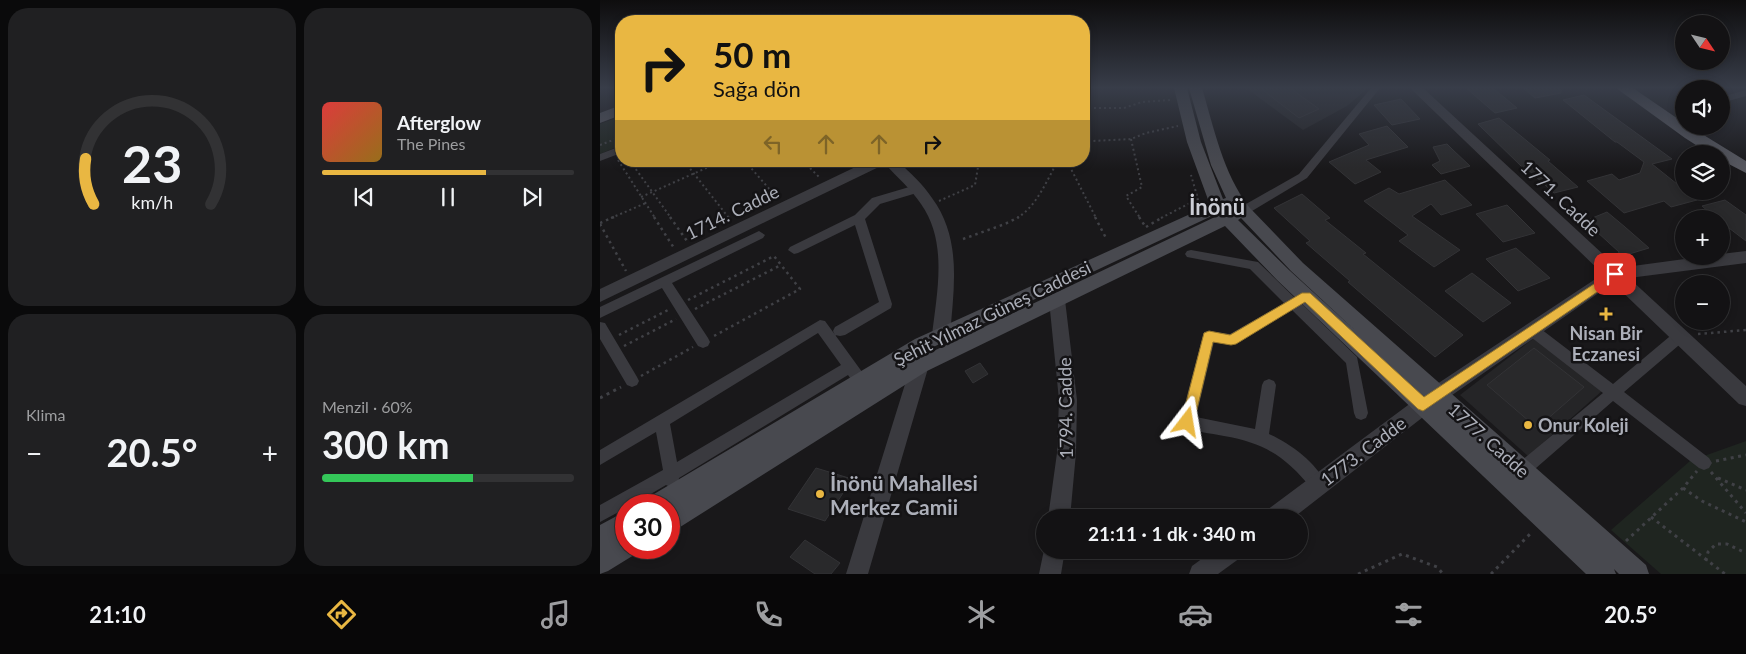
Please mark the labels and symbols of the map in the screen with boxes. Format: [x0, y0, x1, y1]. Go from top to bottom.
north arrow [1675, 15, 1730, 70]
street label: 1771. Cadde [1516, 155, 1606, 241]
street label: 1714. Cadde [682, 180, 782, 244]
district label: İnönü [1189, 193, 1245, 220]
pin [1594, 253, 1636, 295]
street label: Şehit Yılmaz Güneş Caddesi [890, 256, 1094, 370]
marker: Nisan Bir Eczanesi [1600, 308, 1612, 320]
place label: Nisan Bir Eczanesi [1570, 322, 1643, 365]
street label: 1794. Cadde [1053, 357, 1077, 459]
position arrow [1160, 395, 1212, 447]
street label: 1777. Cadde [1444, 398, 1534, 482]
street label: 1773. Cadde [1316, 412, 1410, 490]
place label: Onur Koleji [1538, 414, 1629, 436]
marker: Onur Koleji [1522, 419, 1534, 431]
place label: İnönü Mahallesi Merkez Camii [830, 470, 978, 519]
marker: İnönü Mahallesi Merkez Camii [814, 488, 826, 500]
speed limit sign: 30 [615, 494, 680, 559]

